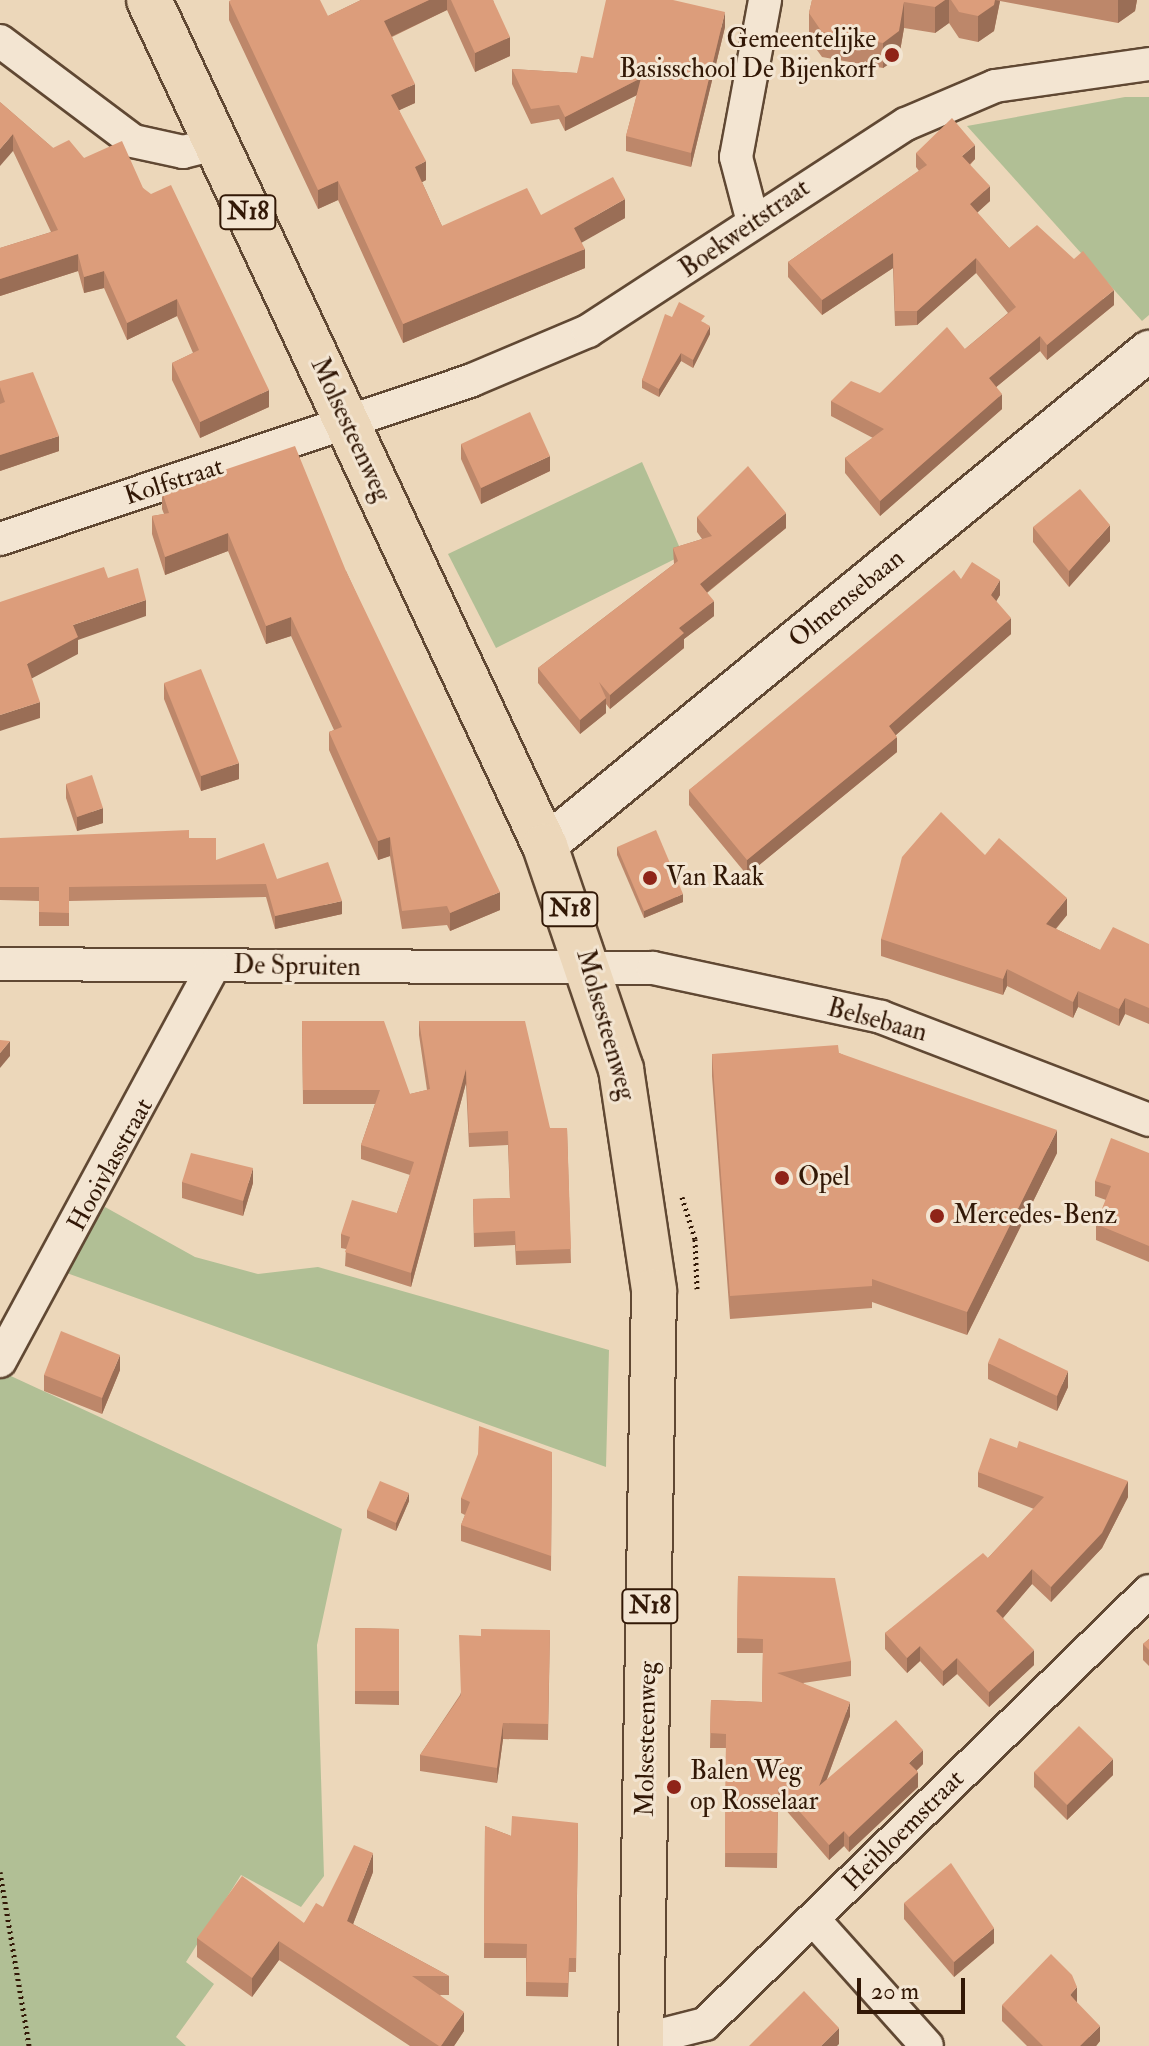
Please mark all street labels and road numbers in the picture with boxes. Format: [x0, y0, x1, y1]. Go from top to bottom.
street label: Boekweitstraat [674, 173, 816, 285]
road number: N18 [218, 192, 278, 232]
street label: Molsesteenweg [303, 353, 397, 507]
street label: Kolfstraat [121, 451, 227, 513]
street label: Olmensebaan [783, 543, 911, 655]
road number: N18 [540, 889, 600, 929]
street label: Molsesteenweg [569, 946, 641, 1104]
street label: De Spruiten [233, 950, 361, 984]
street label: Belsebaan [824, 993, 930, 1049]
street label: Hooivlasstraat [62, 1093, 160, 1237]
road number: N18 [620, 1586, 680, 1626]
street label: Molsesteenweg [630, 1661, 664, 1817]
street label: Heibloemstraat [837, 1764, 971, 1898]

